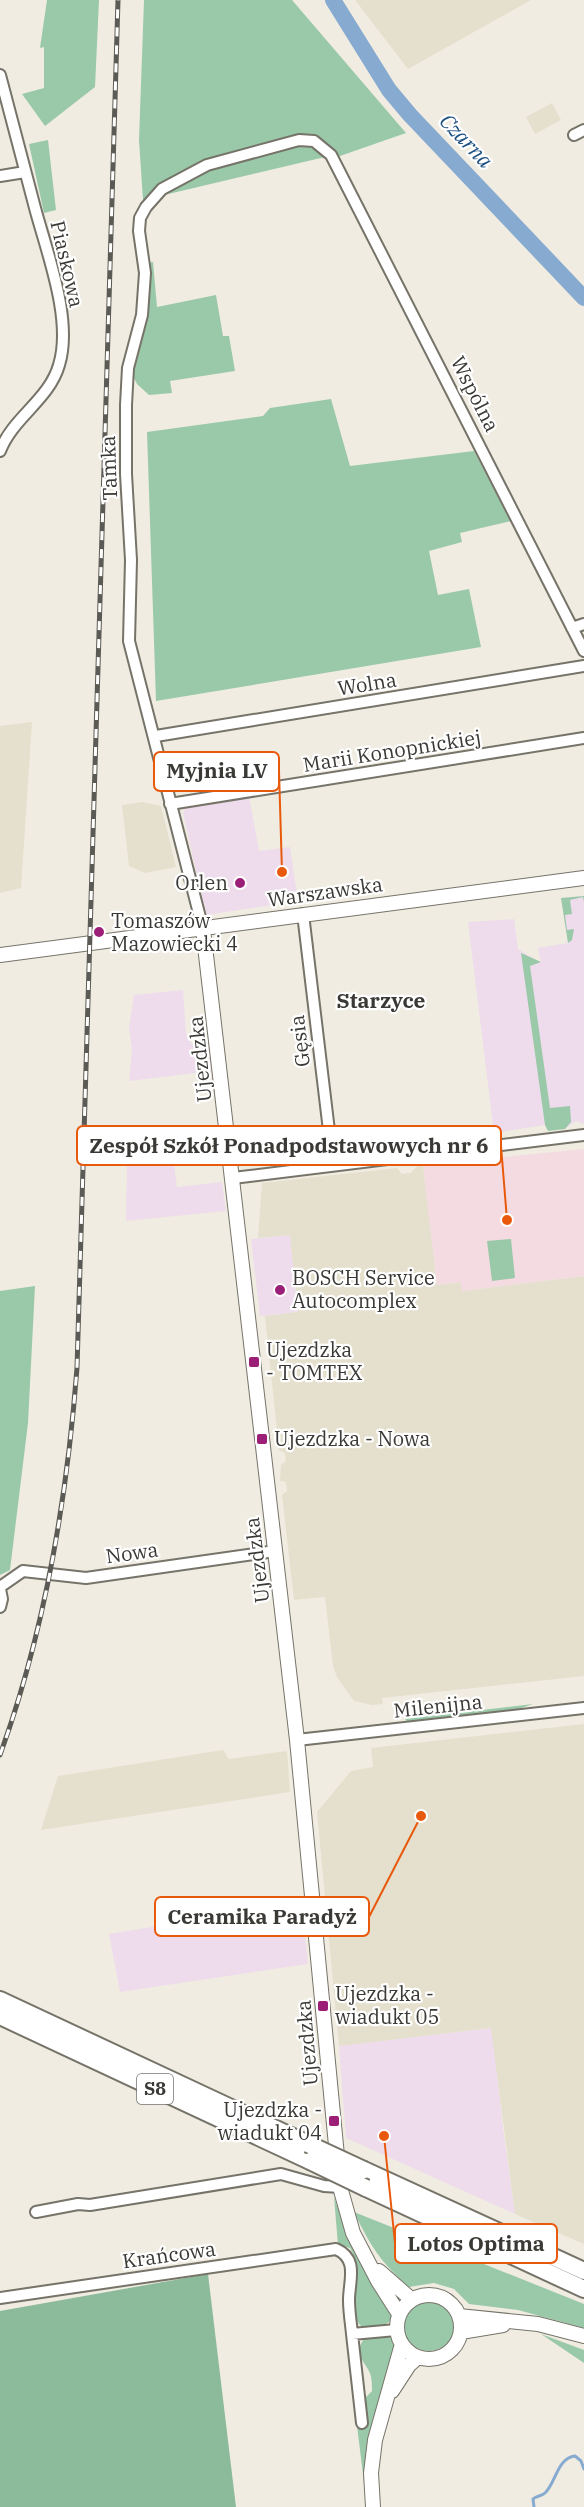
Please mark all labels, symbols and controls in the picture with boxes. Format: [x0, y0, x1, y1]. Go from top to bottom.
water label: Czarna [434, 107, 500, 174]
street label: Piaskowa [44, 218, 91, 310]
street label: Wspólna [445, 351, 506, 436]
street label: Tamka [94, 435, 123, 501]
street label: Wolna [335, 666, 398, 701]
street label: Marii Konopnickiej [301, 723, 483, 778]
callout: Myjnia LV [154, 752, 279, 791]
text: Myjnia LV [166, 756, 268, 784]
place label: Orlen [175, 869, 228, 896]
street label: Warszawska [266, 870, 384, 913]
marker: Orlen [233, 876, 247, 890]
place label: Tomaszów Mazowiecki 4 [111, 907, 238, 957]
marker: Tomaszów Mazowiecki 4 [92, 925, 106, 939]
district label: Starzyce [337, 986, 426, 1014]
street label: Gęsia [283, 1013, 316, 1069]
street label: Ujezdzka [182, 1015, 217, 1103]
callout: Zespół Szkół Ponadpodstawowych nr 6 [77, 1126, 501, 1165]
text: Zespół Szkół Ponadpodstawowych nr 6 [89, 1131, 489, 1159]
place label: BOSCH Service Autocomplex [292, 1264, 435, 1314]
marker: BOSCH Service Autocomplex [273, 1283, 287, 1297]
place label: Ujezdzka - TOMTEX [266, 1336, 362, 1386]
marker: Ujezdzka - TOMTEX [247, 1355, 261, 1369]
place label: Ujezdzka - Nowa [274, 1425, 430, 1452]
marker: Ujezdzka - Nowa [255, 1432, 269, 1446]
street label: Ujezdzka [238, 1516, 275, 1605]
street label: Nowa [104, 1535, 160, 1570]
street label: Milenijna [392, 1687, 484, 1724]
callout: Ceramika Paradyż [155, 1897, 369, 1936]
text: Ceramika Paradyż [167, 1902, 357, 1930]
place label: Ujezdzka - wiadukt 05 [335, 1980, 439, 2030]
street label: Ujezdzka [289, 1999, 324, 2087]
marker: Ujezdzka - wiadukt 05 [316, 1999, 330, 2013]
road number: S8 [137, 2074, 173, 2104]
place label: Ujezdzka - wiadukt 04 [218, 2096, 322, 2146]
marker: Ujezdzka - wiadukt 04 [327, 2114, 341, 2128]
callout: Lotos Optima [395, 2224, 557, 2263]
text: Lotos Optima [407, 2229, 545, 2257]
street label: Krańcowa [120, 2235, 217, 2274]

